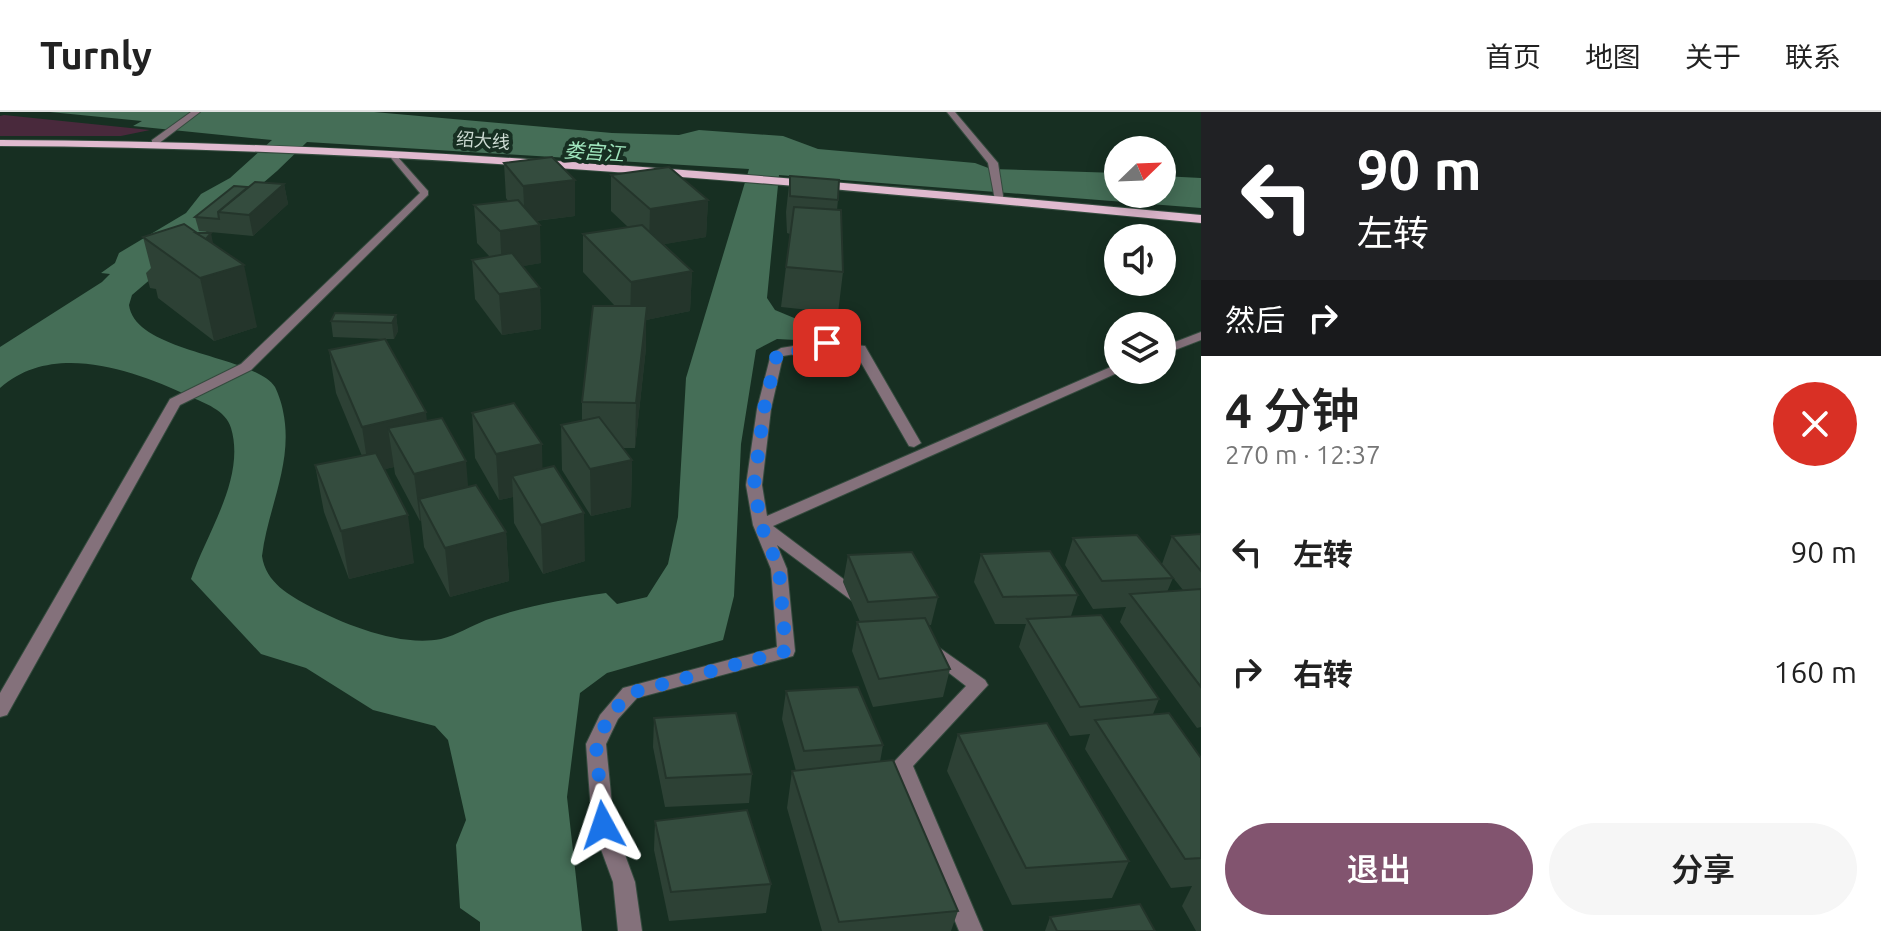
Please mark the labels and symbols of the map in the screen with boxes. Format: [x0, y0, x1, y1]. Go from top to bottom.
street label: 绍大线 [455, 128, 511, 152]
north arrow [1104, 136, 1176, 208]
water label: 娄宫江 [563, 138, 627, 165]
pin [793, 309, 861, 377]
position arrow [561, 783, 645, 867]

